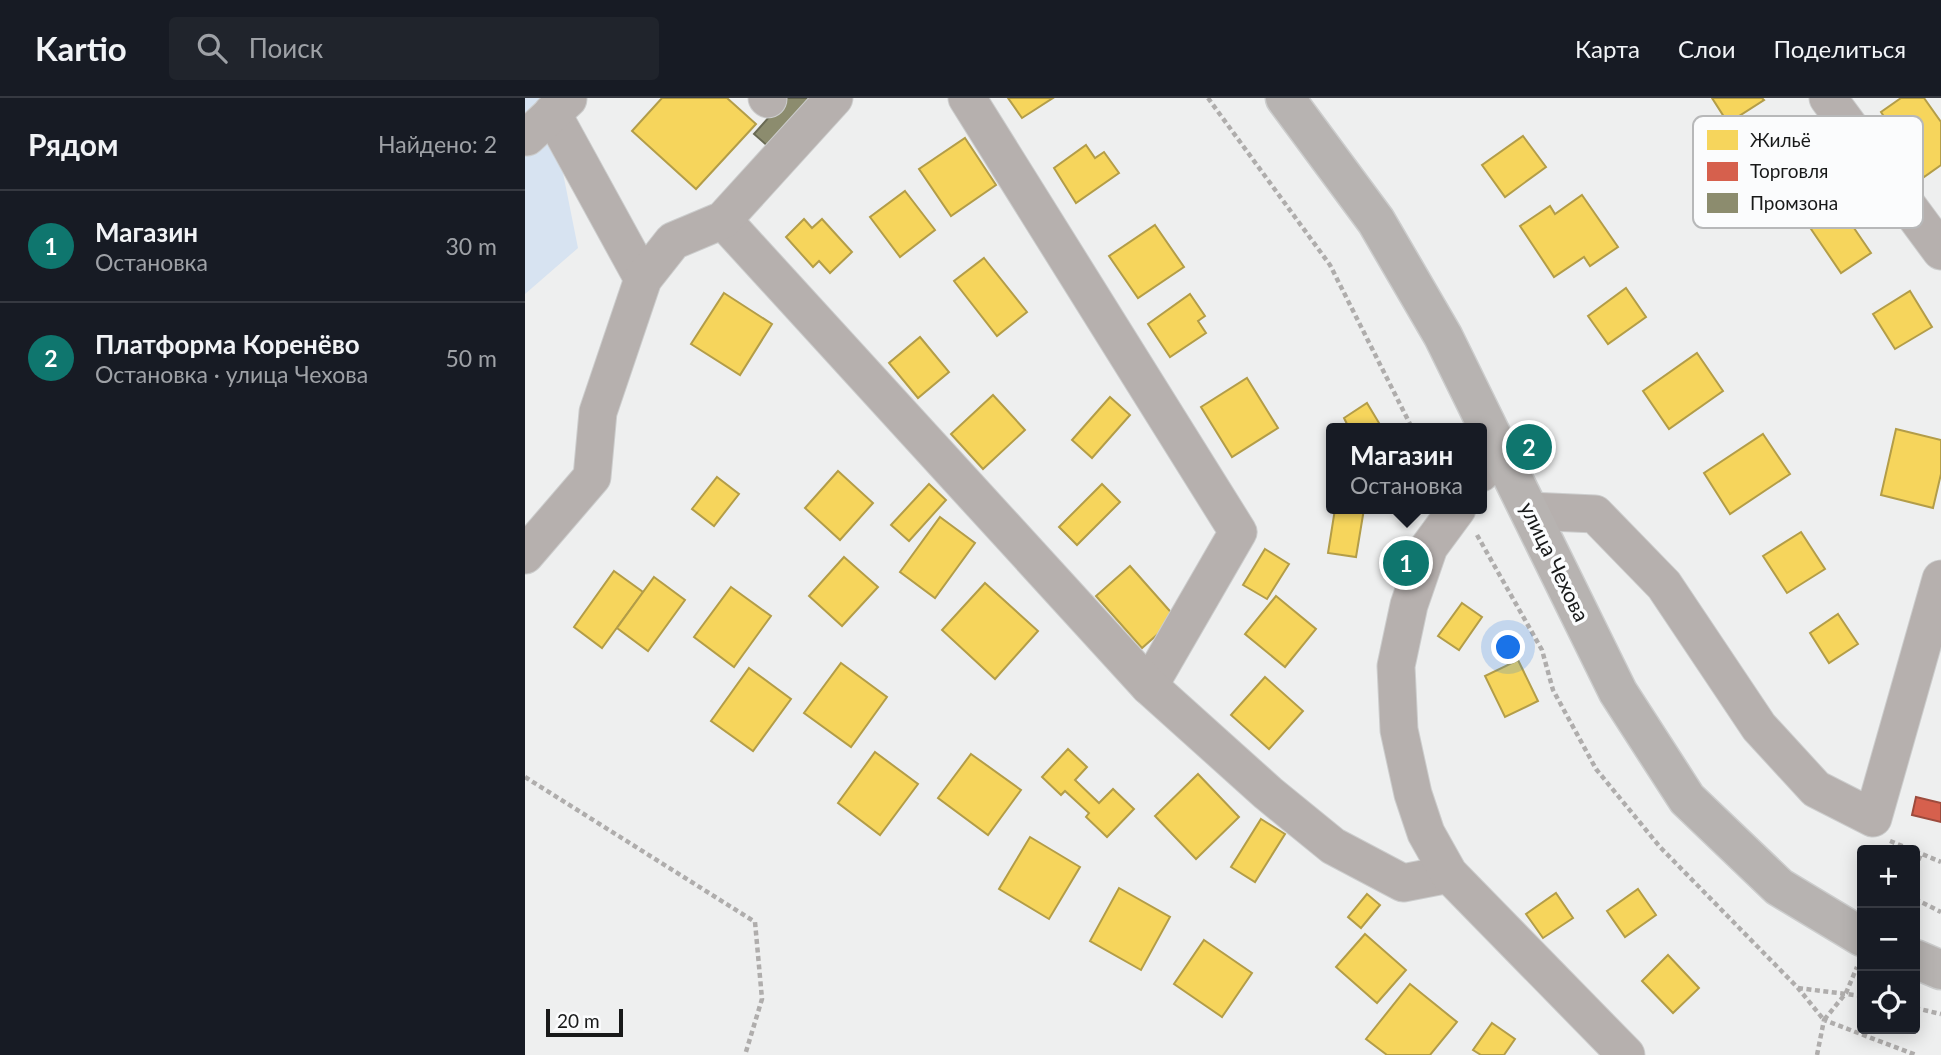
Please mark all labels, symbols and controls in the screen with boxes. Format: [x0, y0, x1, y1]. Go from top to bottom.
search box [169, 17, 659, 80]
text: Kartio [35, 28, 127, 68]
icon: search [193, 29, 231, 67]
text: Поиск [249, 32, 323, 64]
text: Карта [1575, 34, 1640, 63]
text: Слои [1678, 34, 1735, 63]
text: Поделиться [1773, 34, 1906, 63]
legend [1693, 116, 1923, 228]
text: Рядом [28, 126, 118, 162]
text: Жильё [1750, 128, 1811, 151]
text: Найдено: 2 [378, 130, 497, 158]
text: Торговля [1750, 159, 1828, 182]
text: Промзона [1750, 191, 1838, 214]
text: Магазин [95, 216, 198, 248]
text: 1 [44, 232, 58, 260]
text: 30 m [446, 232, 497, 260]
text: Остановка [95, 248, 208, 276]
text: Платформа Коренёво [95, 328, 360, 360]
text: 2 [44, 344, 58, 372]
text: 50 m [446, 344, 497, 372]
text: Остановка · улица Чехова [95, 360, 368, 388]
pin: 2 [1506, 421, 1552, 473]
popup [1326, 423, 1487, 514]
text: Магазин [1350, 439, 1453, 471]
text: Остановка [1350, 471, 1463, 499]
street label: улица Чехова [1516, 497, 1595, 625]
pin: 1 [1383, 537, 1429, 589]
your location [1491, 630, 1525, 664]
map controls [1857, 845, 1920, 1034]
button: + [1857, 845, 1920, 908]
button: − [1857, 908, 1920, 971]
button: locate [1857, 971, 1920, 1034]
scale bar [546, 1006, 623, 1038]
text: 20 m [557, 1009, 600, 1032]

